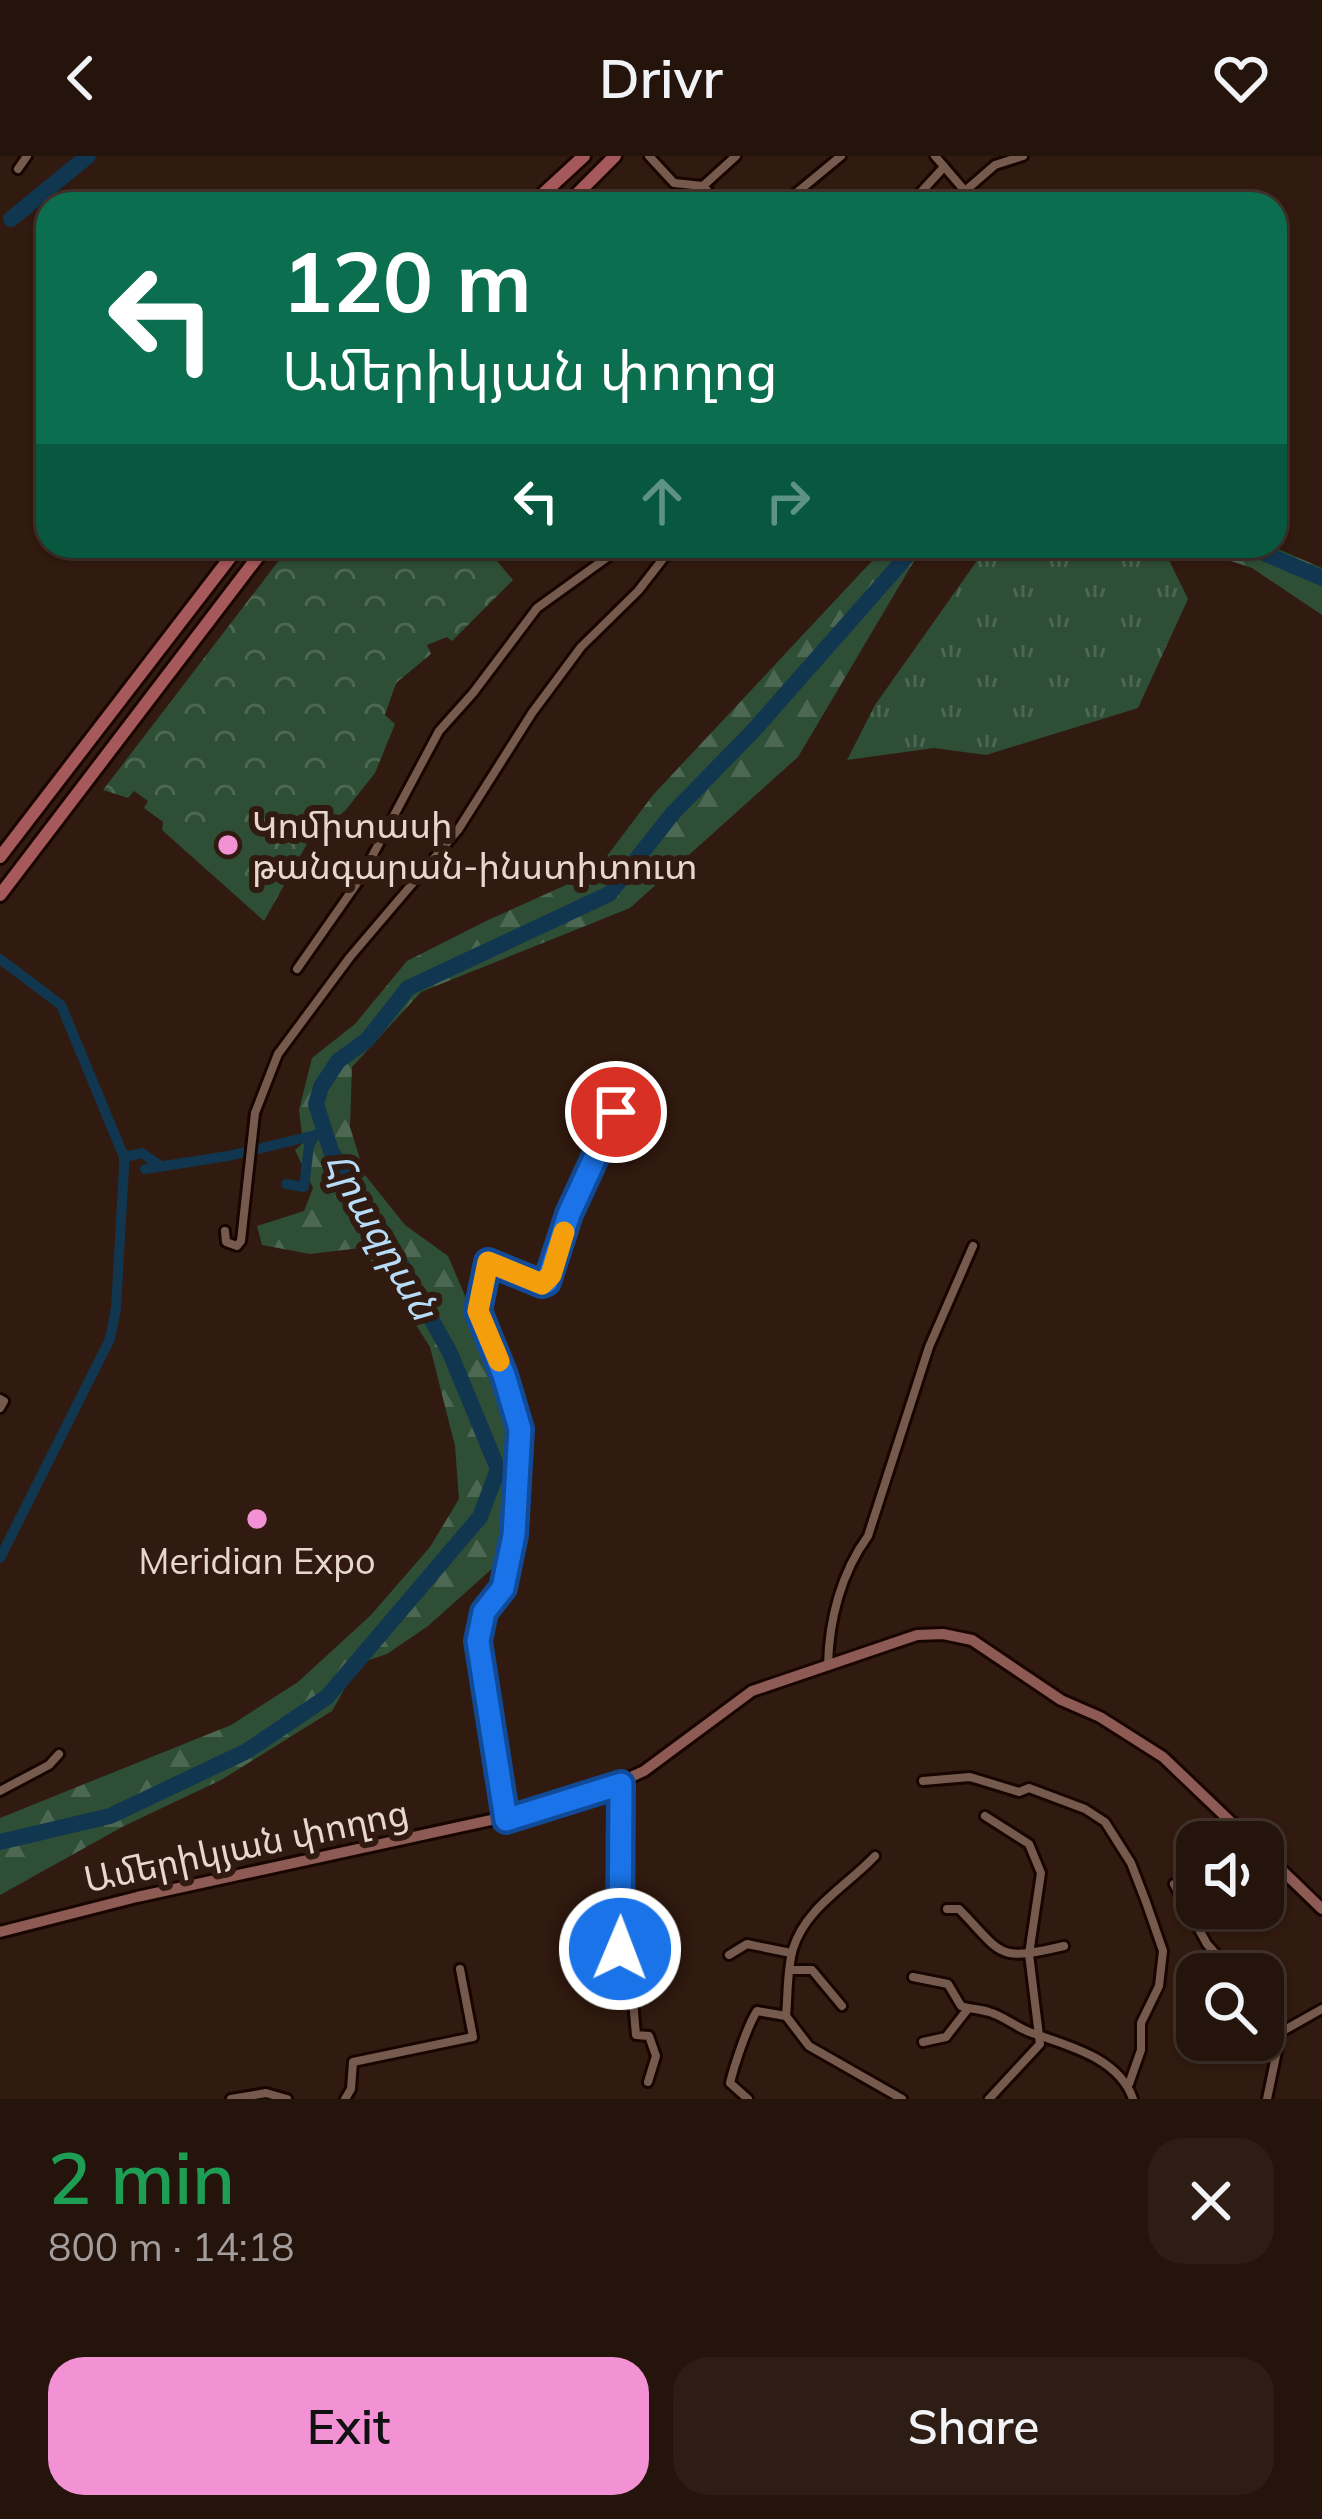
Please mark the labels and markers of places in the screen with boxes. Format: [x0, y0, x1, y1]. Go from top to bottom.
place label: Կոմիտասի թանգարան-ինստիտուտ [252, 802, 698, 888]
marker: Կոմիտասի թանգարան-ինստիտուտ [215, 832, 241, 858]
pin [565, 1061, 667, 1163]
marker: Meridian Expo [244, 1506, 270, 1532]
place label: Meridian Expo [139, 1538, 375, 1583]

